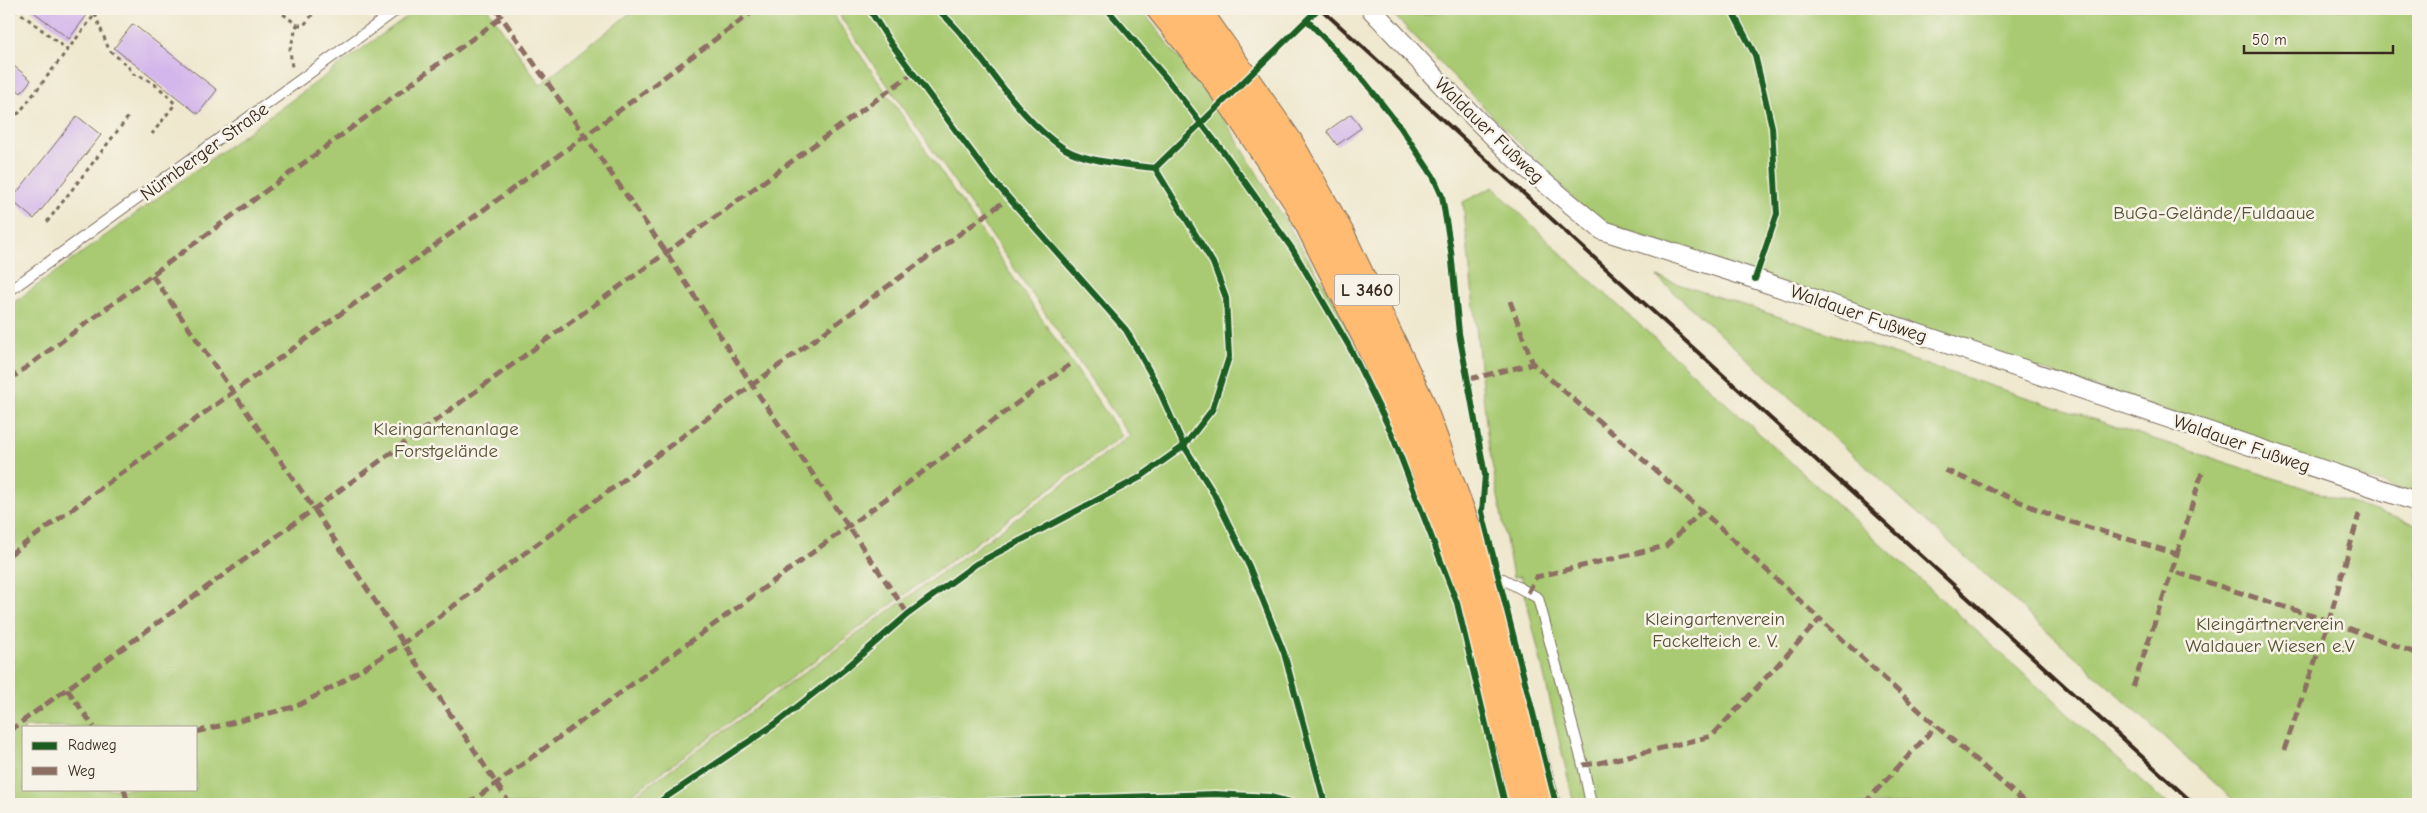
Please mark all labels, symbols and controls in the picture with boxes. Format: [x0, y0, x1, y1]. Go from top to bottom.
scale bar [2244, 22, 2393, 54]
text: 50 m [2252, 31, 2287, 49]
street label: Waldauer Fußweg [1430, 73, 1549, 188]
street label: Nürnberger Straße [136, 98, 273, 206]
park label: BuGa-Gelände/Fuldaaue [2113, 202, 2315, 224]
road number: L 3460 [1334, 274, 1400, 306]
street label: Waldauer Fußweg [1787, 280, 1930, 348]
street label: Waldauer Fußweg [2170, 410, 2313, 478]
park label: Kleingartenanlage Forstgelände [373, 418, 519, 462]
park label: Kleingartenverein Fackelteich e. V. [1645, 608, 1785, 652]
park label: Kleingärtnerverein Waldauer Wiesen e.V [2185, 613, 2355, 657]
legend [22, 726, 198, 790]
text: Radweg [68, 736, 117, 754]
text: Weg [68, 762, 95, 780]

